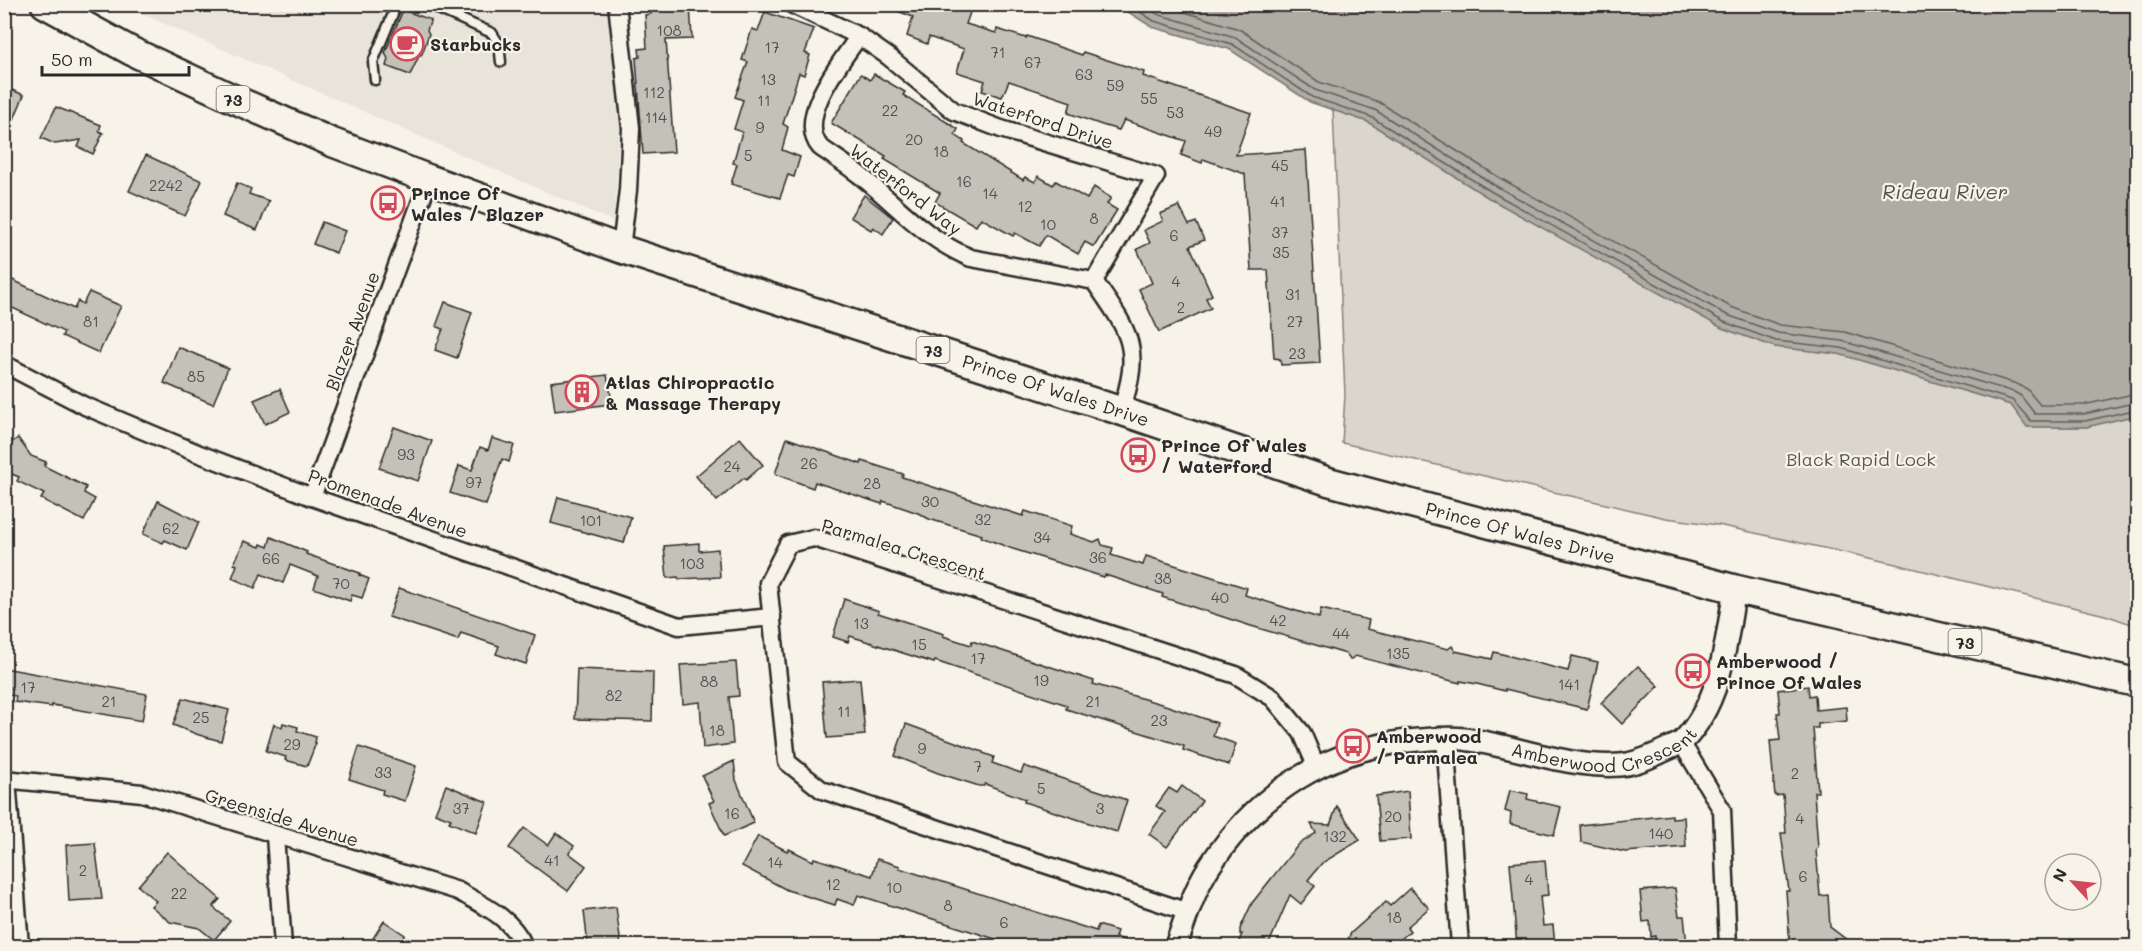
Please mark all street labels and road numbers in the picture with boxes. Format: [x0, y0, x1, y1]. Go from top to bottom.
road number: 73 [216, 86, 250, 112]
street label: Waterford Drive [970, 86, 1116, 154]
street label: Waterford Way [845, 138, 967, 240]
street label: Blazer Avenue [319, 268, 385, 394]
road number: 73 [916, 337, 950, 363]
street label: Prince Of Wales Drive [959, 348, 1152, 432]
street label: Promenade Avenue [305, 463, 471, 543]
street label: Prince Of Wales Drive [1423, 496, 1618, 569]
street label: Parmalea Crescent [819, 513, 989, 585]
road number: 73 [1948, 629, 1982, 655]
street label: Amberwood Crescent [1509, 722, 1702, 777]
street label: Greenside Avenue [202, 782, 362, 852]

